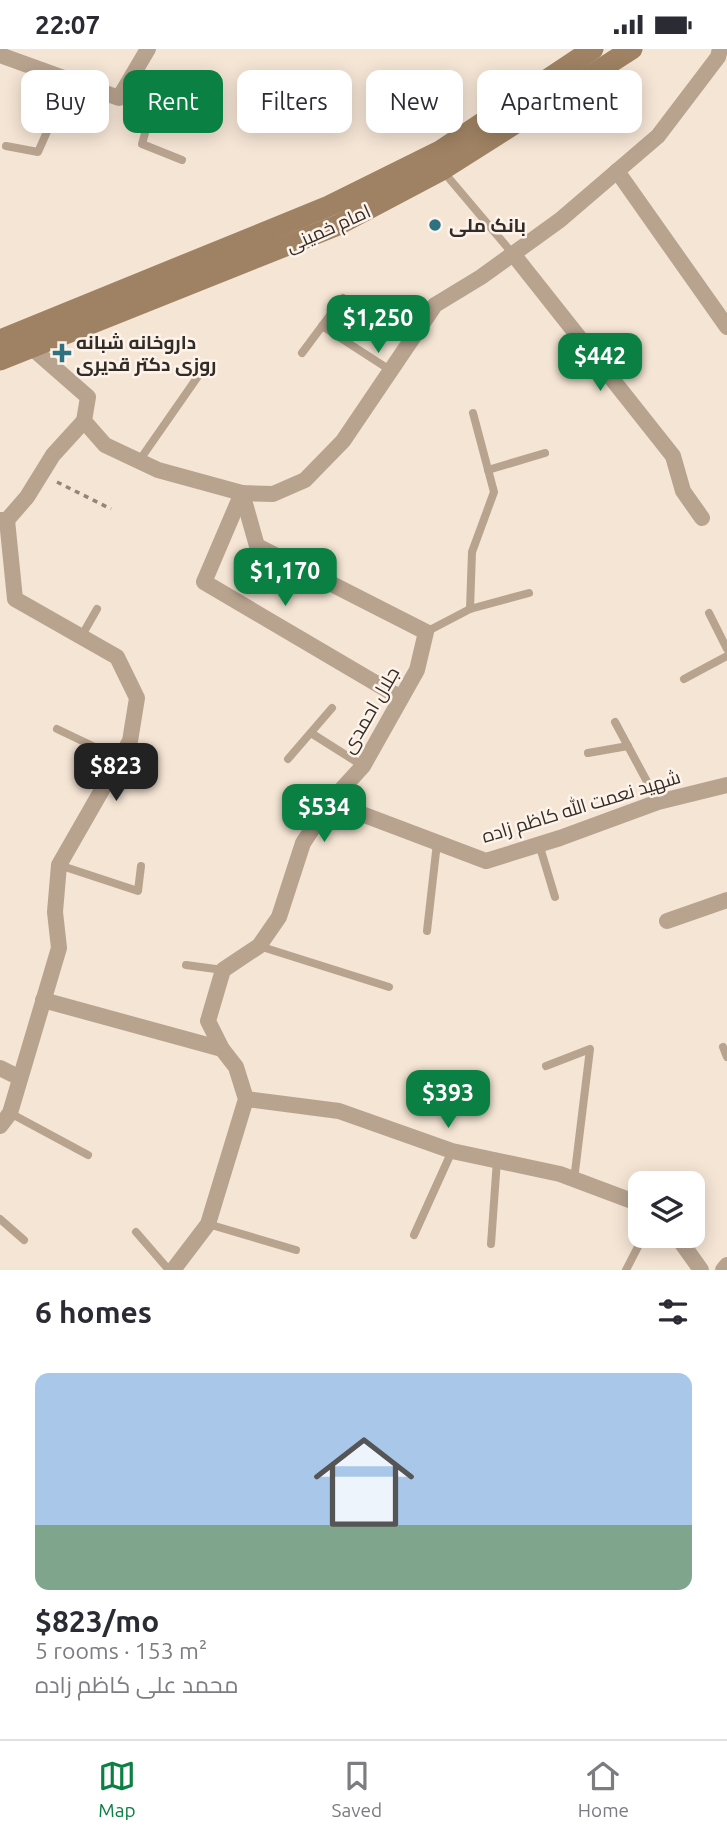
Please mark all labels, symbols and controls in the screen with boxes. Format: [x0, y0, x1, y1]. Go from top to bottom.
text: 22:07 [35, 10, 100, 39]
chip: Buy [21, 70, 109, 133]
chip: Rent [123, 70, 223, 133]
chip: Filters [237, 70, 352, 133]
chip: New [366, 70, 463, 133]
chip: Apartment [477, 70, 642, 133]
street label: امام خمینی [282, 200, 375, 259]
place label: بانک ملی [449, 214, 526, 237]
marker: بانک ملی [427, 217, 443, 233]
pin: $1,250 [321, 295, 435, 355]
text: $1,250 [343, 305, 413, 330]
place label: داروخانه شبانه روزی دکتر قدیری [76, 331, 216, 377]
pin: $442 [559, 333, 641, 393]
text: $442 [574, 343, 626, 368]
marker: داروخانه شبانه روزی دکتر قدیری [54, 345, 70, 361]
pin: $1,170 [228, 549, 342, 608]
text: $1,170 [250, 558, 320, 583]
street label: جلال احمدی [336, 663, 404, 758]
pin: $823 [75, 743, 157, 803]
text: $823 [90, 753, 142, 778]
street label: شهید نعمت الله کاظم زاده [479, 764, 684, 850]
pin: $534 [283, 785, 365, 844]
text: $534 [298, 794, 350, 819]
pin: $393 [407, 1070, 489, 1130]
text: $393 [422, 1080, 474, 1105]
map controls [628, 1171, 705, 1248]
button: layers [628, 1171, 705, 1248]
icon: filters [654, 1293, 692, 1331]
text: 6 homes [35, 1295, 152, 1329]
icon: home [301, 1419, 427, 1545]
text: $823/mo [35, 1604, 159, 1638]
text: 5 rooms · 153 m² [35, 1638, 207, 1663]
text: محمد علی کاظم زاده [35, 1672, 238, 1697]
tab: Map [98, 1757, 136, 1821]
tab: Saved [332, 1757, 382, 1821]
tab: Home [578, 1757, 629, 1821]

